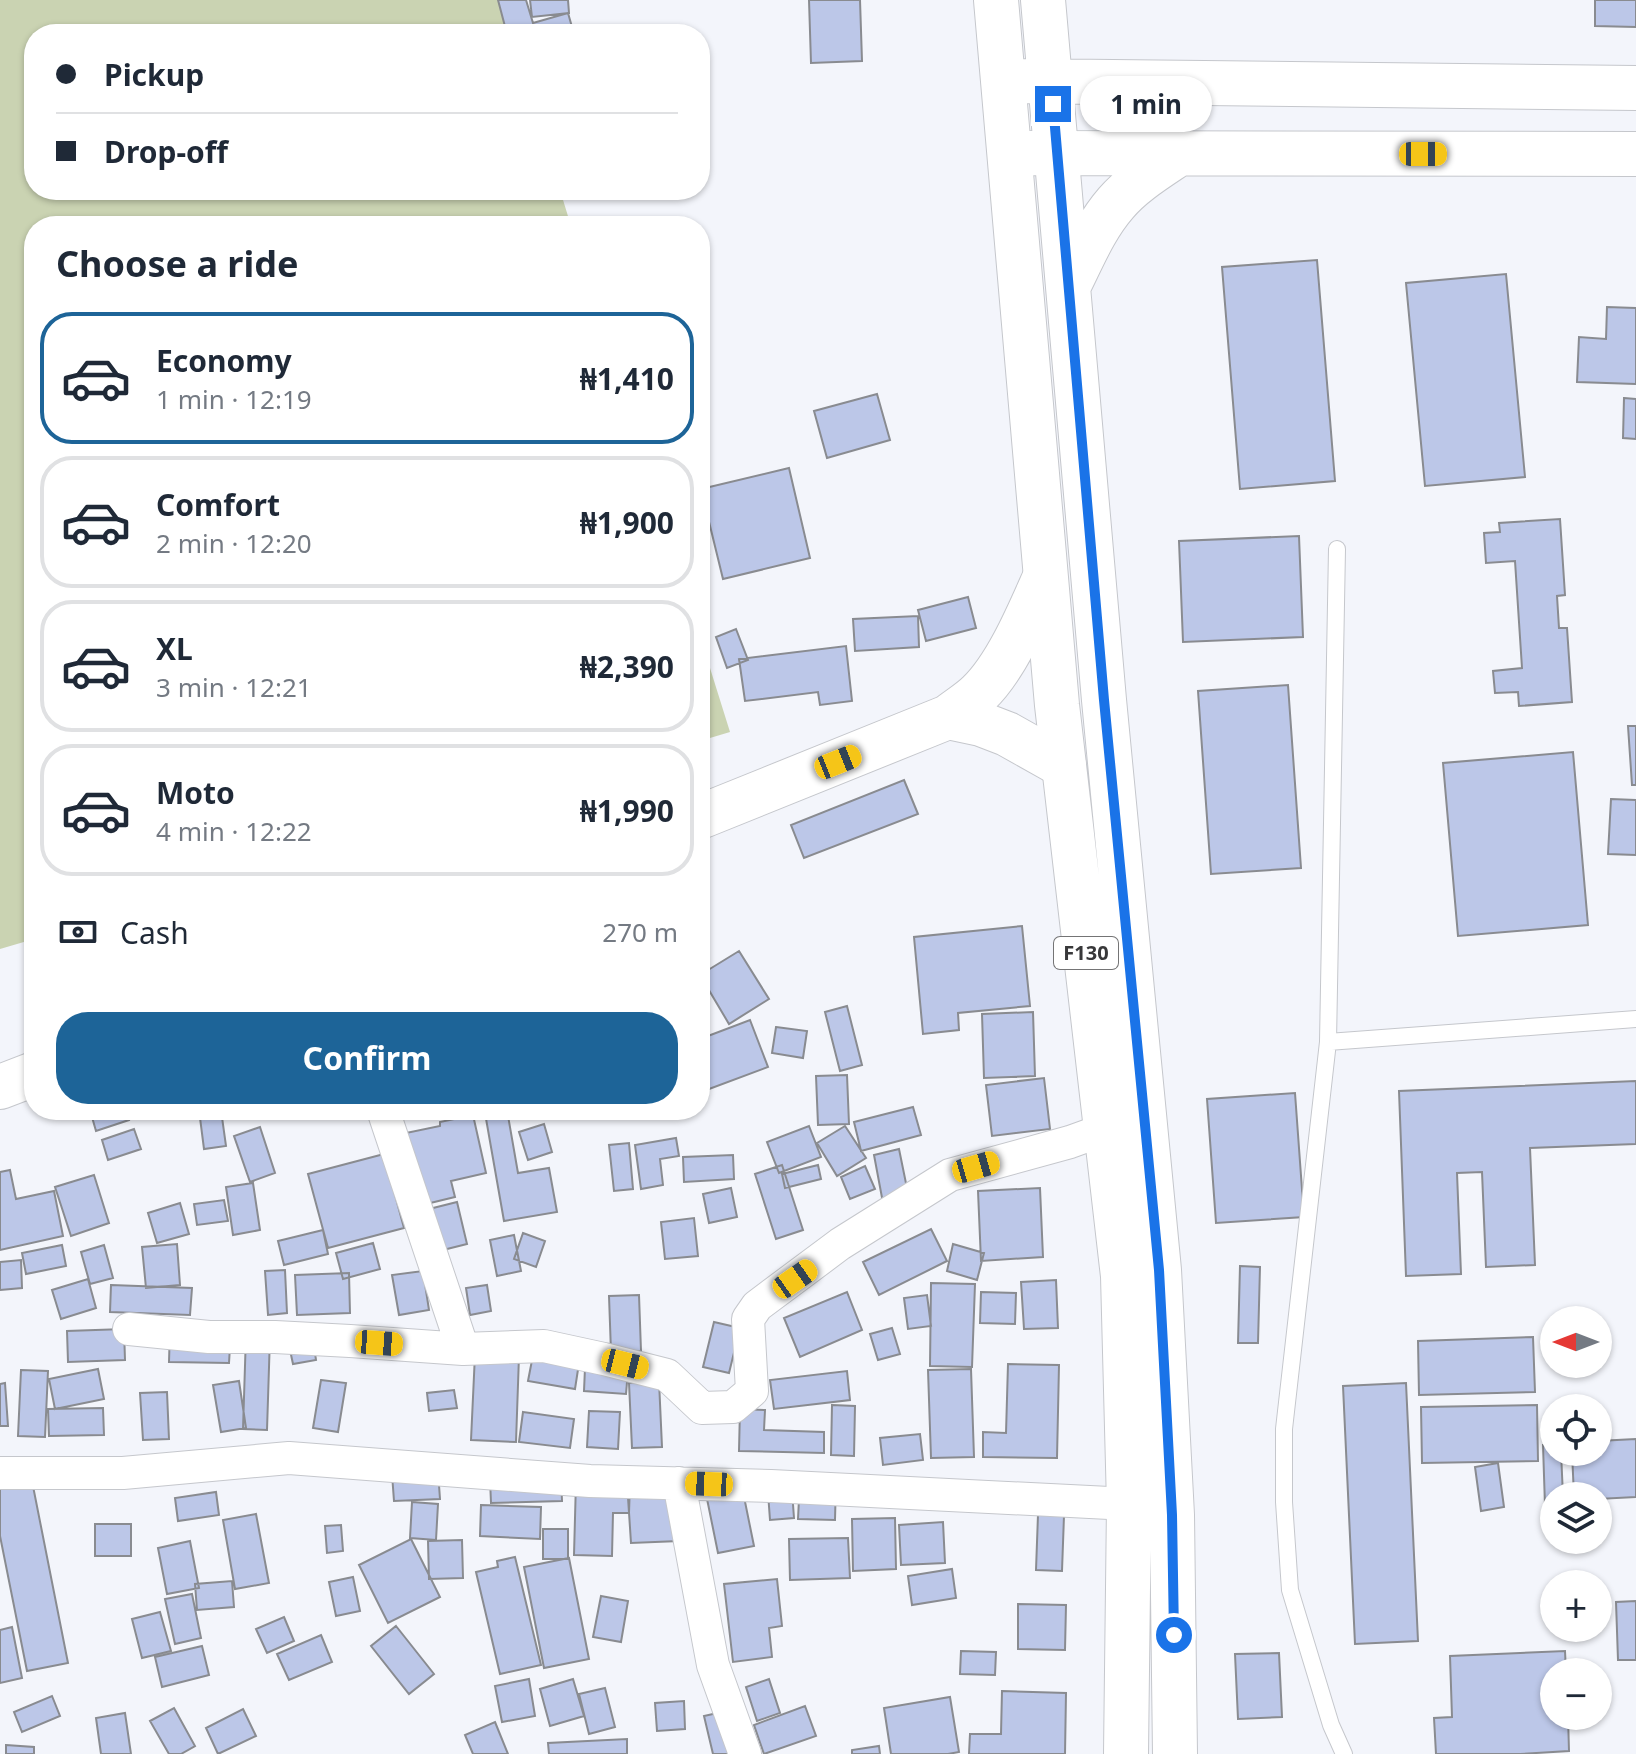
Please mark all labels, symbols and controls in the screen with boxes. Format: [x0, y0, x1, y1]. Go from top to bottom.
text: Pickup [104, 54, 204, 95]
callout: 1 min [1081, 76, 1213, 132]
route end [1035, 86, 1071, 122]
text: 1 min [1110, 86, 1182, 122]
text: Drop-off [104, 131, 228, 172]
car [1399, 142, 1447, 166]
text: Choose a ride [56, 239, 298, 288]
text: Economy [156, 340, 292, 381]
icon: car [60, 342, 132, 414]
text: ₦1,410 [580, 358, 674, 399]
text: 1 min · 12:19 [156, 381, 312, 417]
text: Comfort [156, 484, 280, 525]
icon: car [60, 486, 132, 558]
text: ₦1,900 [580, 502, 674, 543]
text: 2 min · 12:20 [156, 525, 312, 561]
text: XL [156, 628, 193, 669]
icon: car [60, 630, 132, 702]
text: ₦2,390 [580, 646, 674, 687]
text: 3 min · 12:21 [156, 669, 312, 705]
car [811, 742, 865, 782]
text: Moto [156, 772, 235, 813]
icon: car [60, 774, 132, 846]
text: ₦1,990 [580, 790, 674, 831]
text: 4 min · 12:22 [156, 813, 312, 849]
icon: cash [56, 910, 100, 954]
text: Cash [120, 912, 189, 953]
text: 270 m [602, 914, 678, 950]
road number: F130 [1054, 937, 1118, 969]
button: Confirm [56, 1012, 678, 1104]
car [950, 1149, 1002, 1185]
car [768, 1255, 822, 1303]
north arrow [1540, 1306, 1612, 1378]
map controls [1540, 1306, 1612, 1730]
car [354, 1329, 404, 1357]
car [599, 1347, 651, 1381]
button: locate [1540, 1394, 1612, 1466]
car [685, 1471, 733, 1497]
button: layers [1540, 1482, 1612, 1554]
button: + [1540, 1570, 1612, 1642]
route start [1156, 1617, 1192, 1653]
button: − [1540, 1658, 1612, 1730]

